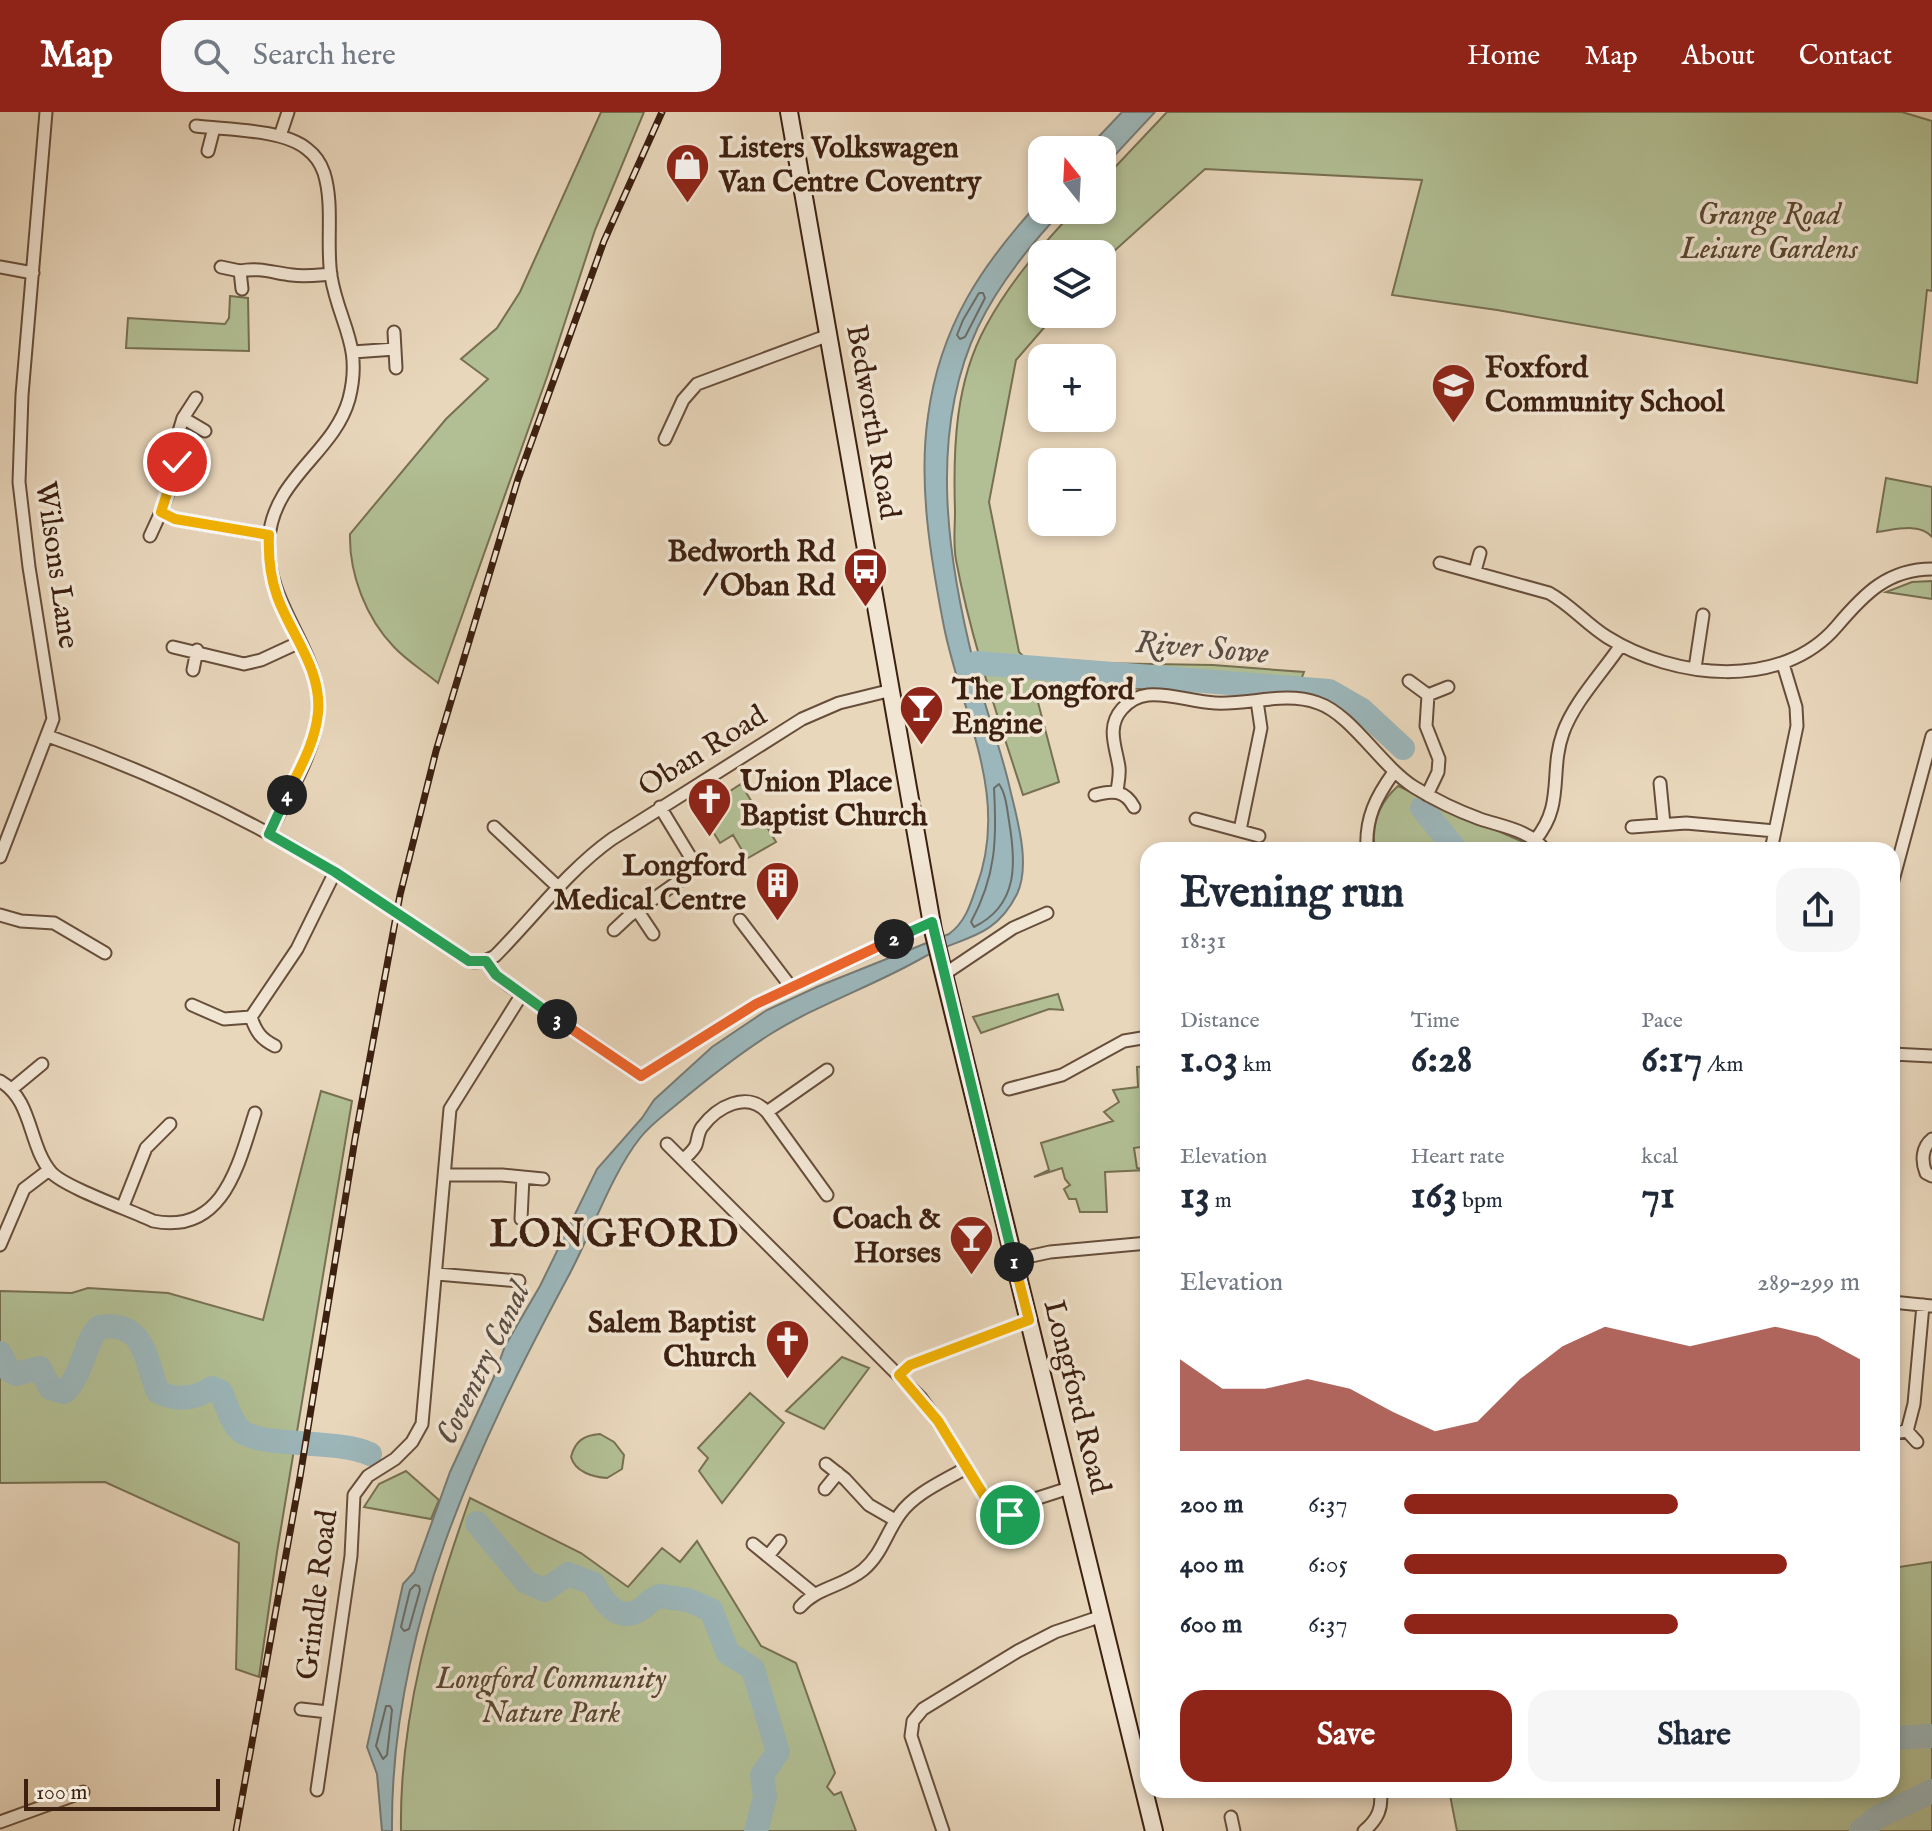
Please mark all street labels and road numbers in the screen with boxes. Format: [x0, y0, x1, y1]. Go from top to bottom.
street label: Bedworth Road [836, 322, 908, 523]
street label: Wilsons Lane [25, 479, 87, 651]
street label: Oban Road [632, 697, 775, 806]
street label: Longford Road [1034, 1296, 1119, 1499]
street label: Grindle Road [289, 1507, 347, 1682]

